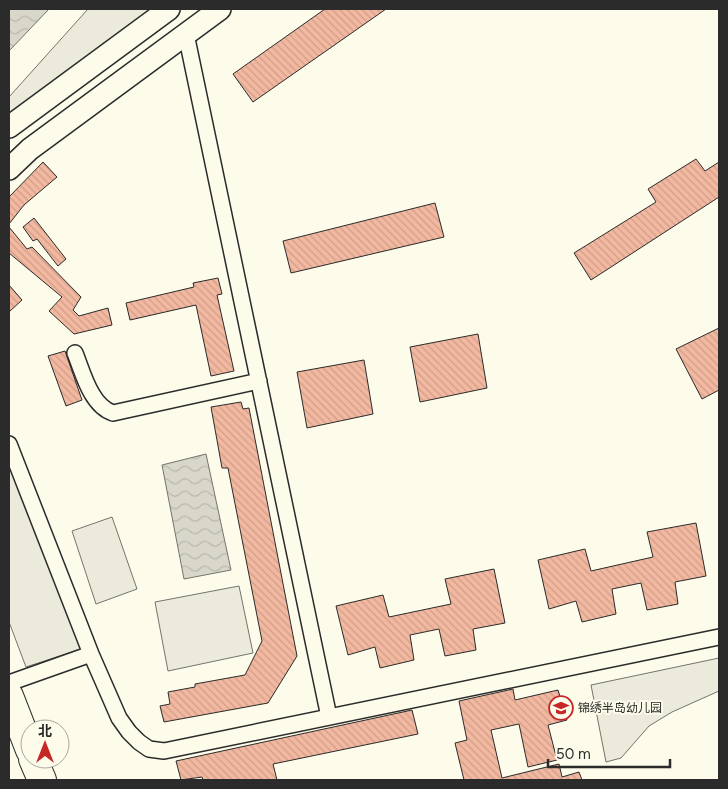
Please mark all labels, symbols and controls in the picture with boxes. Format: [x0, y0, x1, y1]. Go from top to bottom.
school or university icon: 锦绣半岛幼儿园 [548, 695, 574, 721]
place label: 锦绣半岛幼儿园 [578, 701, 662, 715]
north arrow [20, 719, 70, 769]
text: 北 [38, 723, 52, 740]
scale bar [548, 736, 670, 768]
text: 50 m [556, 745, 591, 763]

